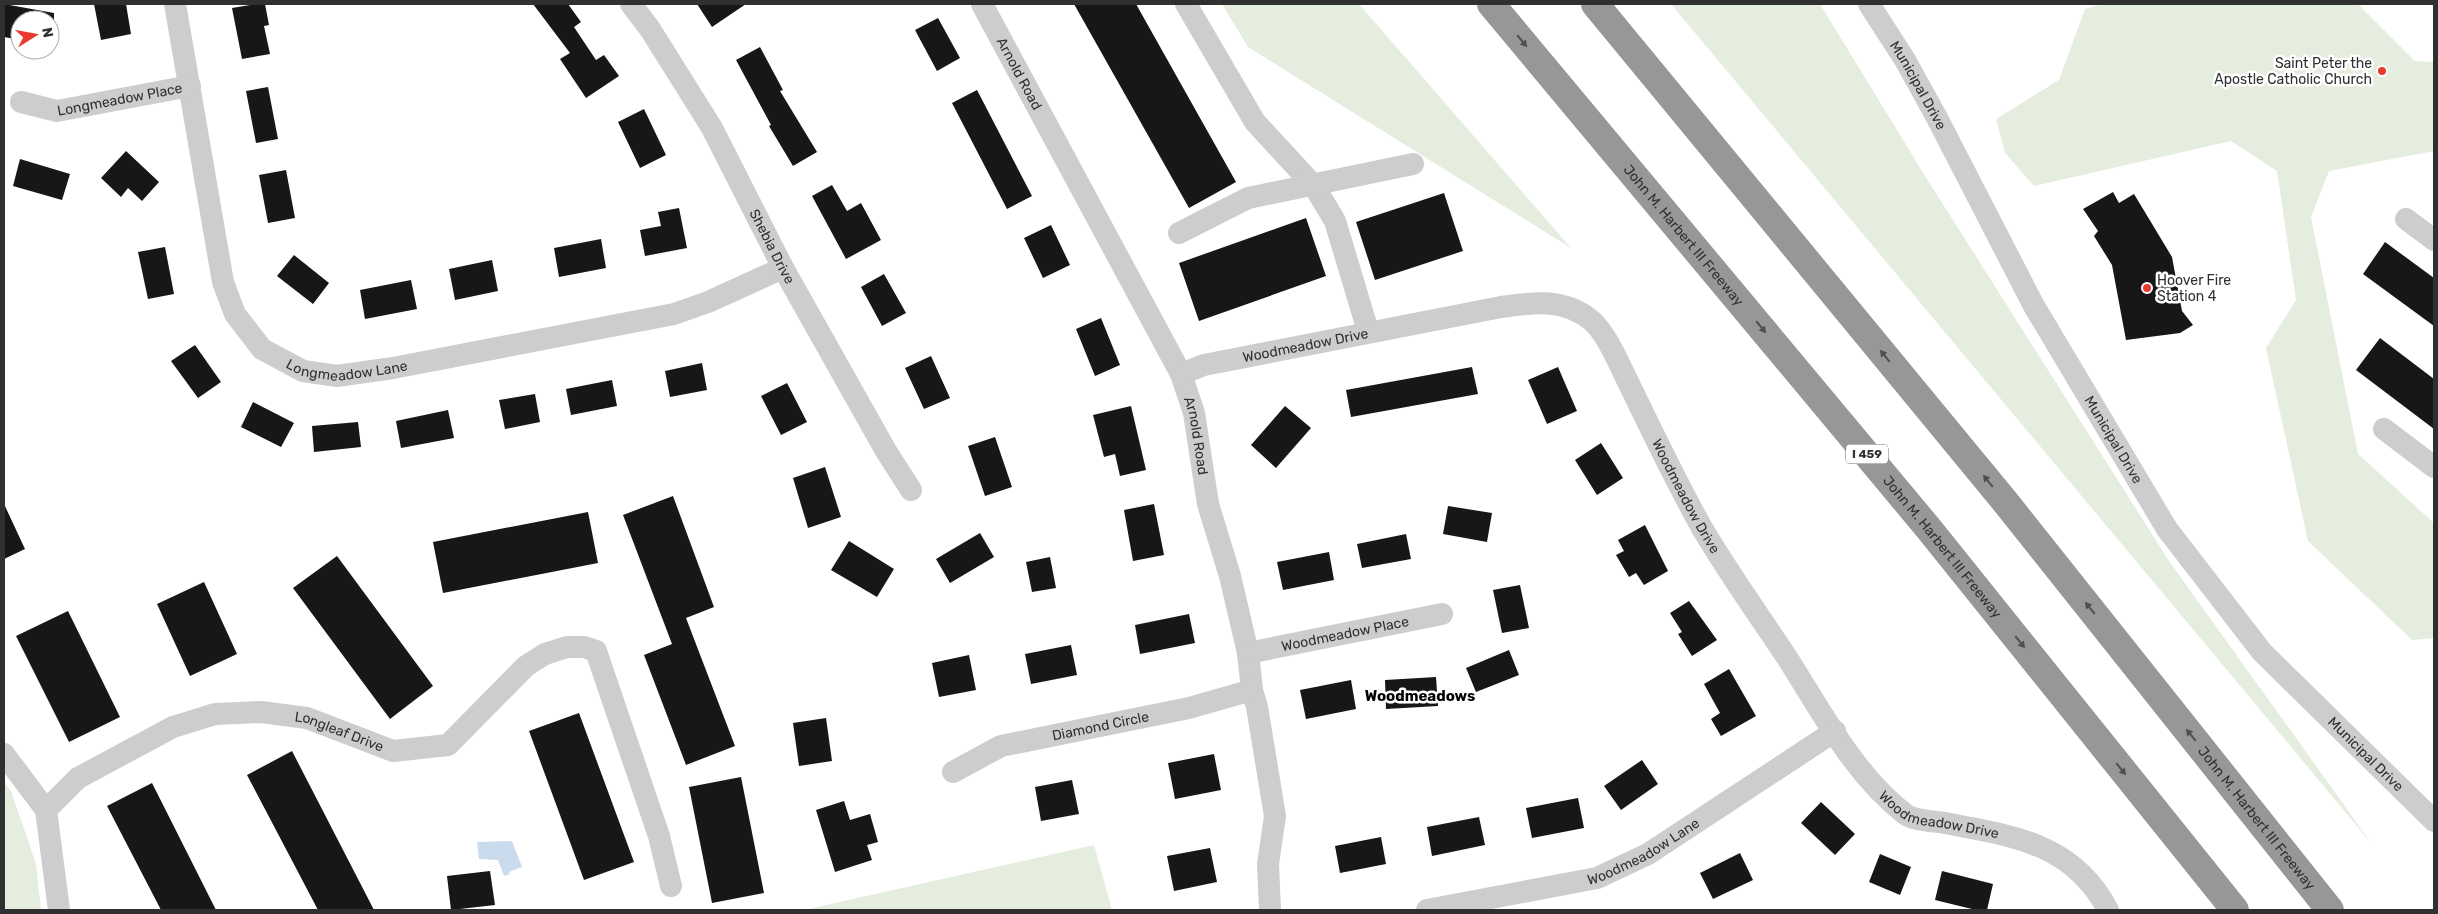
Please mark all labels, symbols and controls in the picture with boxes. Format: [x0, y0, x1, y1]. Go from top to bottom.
north arrow [10, 10, 60, 60]
text: N [38, 26, 57, 39]
street label: Arnold Road [993, 34, 1046, 113]
one-way arrow [1517, 34, 1528, 47]
street label: Municipal Drive [1886, 38, 1950, 133]
place label: Saint Peter the Apostle Catholic Church [2214, 55, 2372, 88]
marker: Saint Peter the Apostle Catholic Church [2376, 65, 2388, 77]
street label: Longmeadow Place [56, 79, 184, 119]
street label: John M. Harbert III Freeway [1620, 161, 1748, 309]
street label: Shebia Drive [746, 206, 799, 287]
place label: Hoover Fire Station 4 [2157, 272, 2231, 305]
marker: Hoover Fire Station 4 [2141, 282, 2153, 294]
one-way arrow [1755, 320, 1766, 333]
street label: Woodmeadow Drive [1241, 325, 1370, 366]
one-way arrow [1879, 349, 1890, 362]
street label: Longmeadow Lane [283, 355, 409, 385]
street label: Municipal Drive [2081, 393, 2147, 487]
street label: Arnold Road [1181, 394, 1212, 476]
street label: Woodmeadow Drive [1649, 436, 1724, 557]
road number: I 459 [1846, 444, 1888, 464]
street label: John M. Harbert III Freeway [1879, 472, 2006, 622]
one-way arrow [1982, 475, 1993, 488]
one-way arrow [2084, 602, 2095, 615]
street label: Woodmeadow Place [1280, 612, 1410, 655]
one-way arrow [2014, 635, 2025, 648]
district label: Woodmeadows [1365, 687, 1475, 705]
street label: Longleaf Drive [294, 708, 386, 755]
street label: Diamond Circle [1050, 708, 1150, 744]
street label: Municipal Drive [2324, 713, 2407, 795]
one-way arrow [2185, 729, 2196, 742]
street label: John M. Harbert III Freeway [2194, 743, 2319, 893]
one-way arrow [2116, 762, 2127, 775]
street label: Woodmeadow Drive [1876, 787, 2001, 842]
street label: Woodmeadow Lane [1586, 814, 1703, 888]

